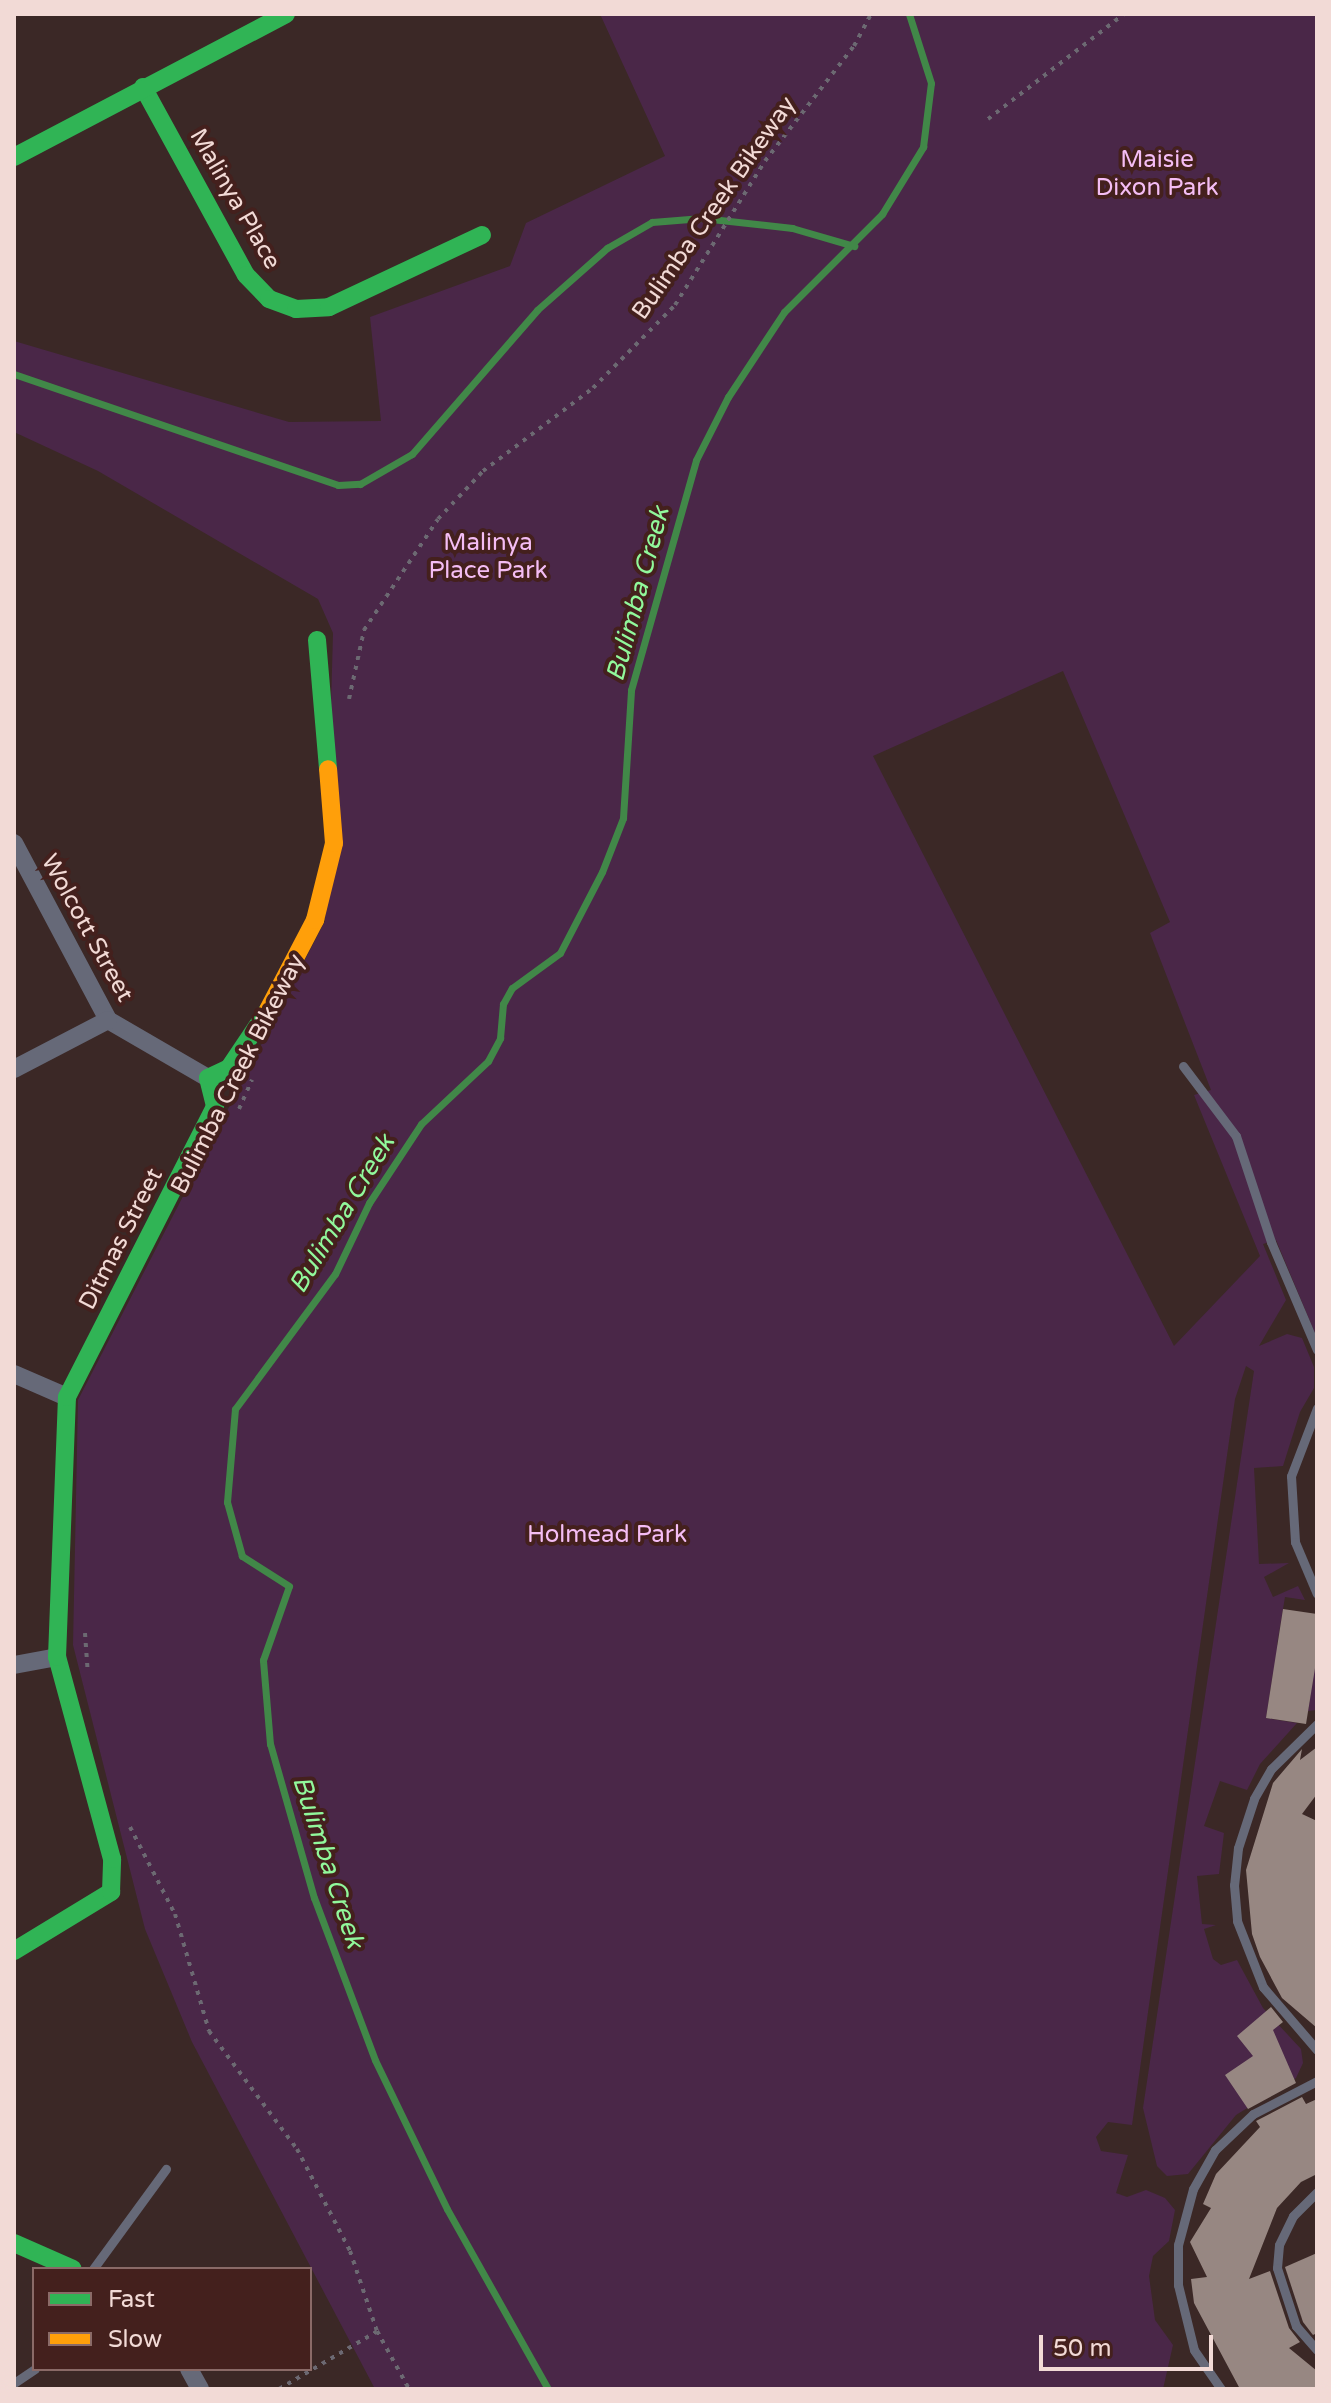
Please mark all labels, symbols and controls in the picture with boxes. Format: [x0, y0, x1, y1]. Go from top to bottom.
street label: Bulimba Creek Bikeway [626, 91, 802, 325]
street label: Malinya Place [183, 124, 287, 274]
park label: Maisie Dixon Park [1095, 146, 1219, 202]
water label: Bulimba Creek [600, 503, 676, 685]
park label: Malinya Place Park [428, 529, 548, 585]
street label: Wolcott Street [35, 849, 139, 1007]
street label: Bulimba Creek Bikeway [165, 949, 311, 1199]
water label: Bulimba Creek [282, 1129, 402, 1299]
street label: Ditmas Street [73, 1163, 169, 1315]
park label: Holmead Park [527, 1521, 687, 1549]
water label: Bulimba Creek [285, 1772, 371, 1952]
legend [32, 2267, 312, 2371]
text: Fast [108, 2285, 155, 2314]
scale bar [1043, 2319, 1217, 2369]
text: Slow [108, 2325, 162, 2354]
text: 50 m [1053, 2334, 1111, 2363]

